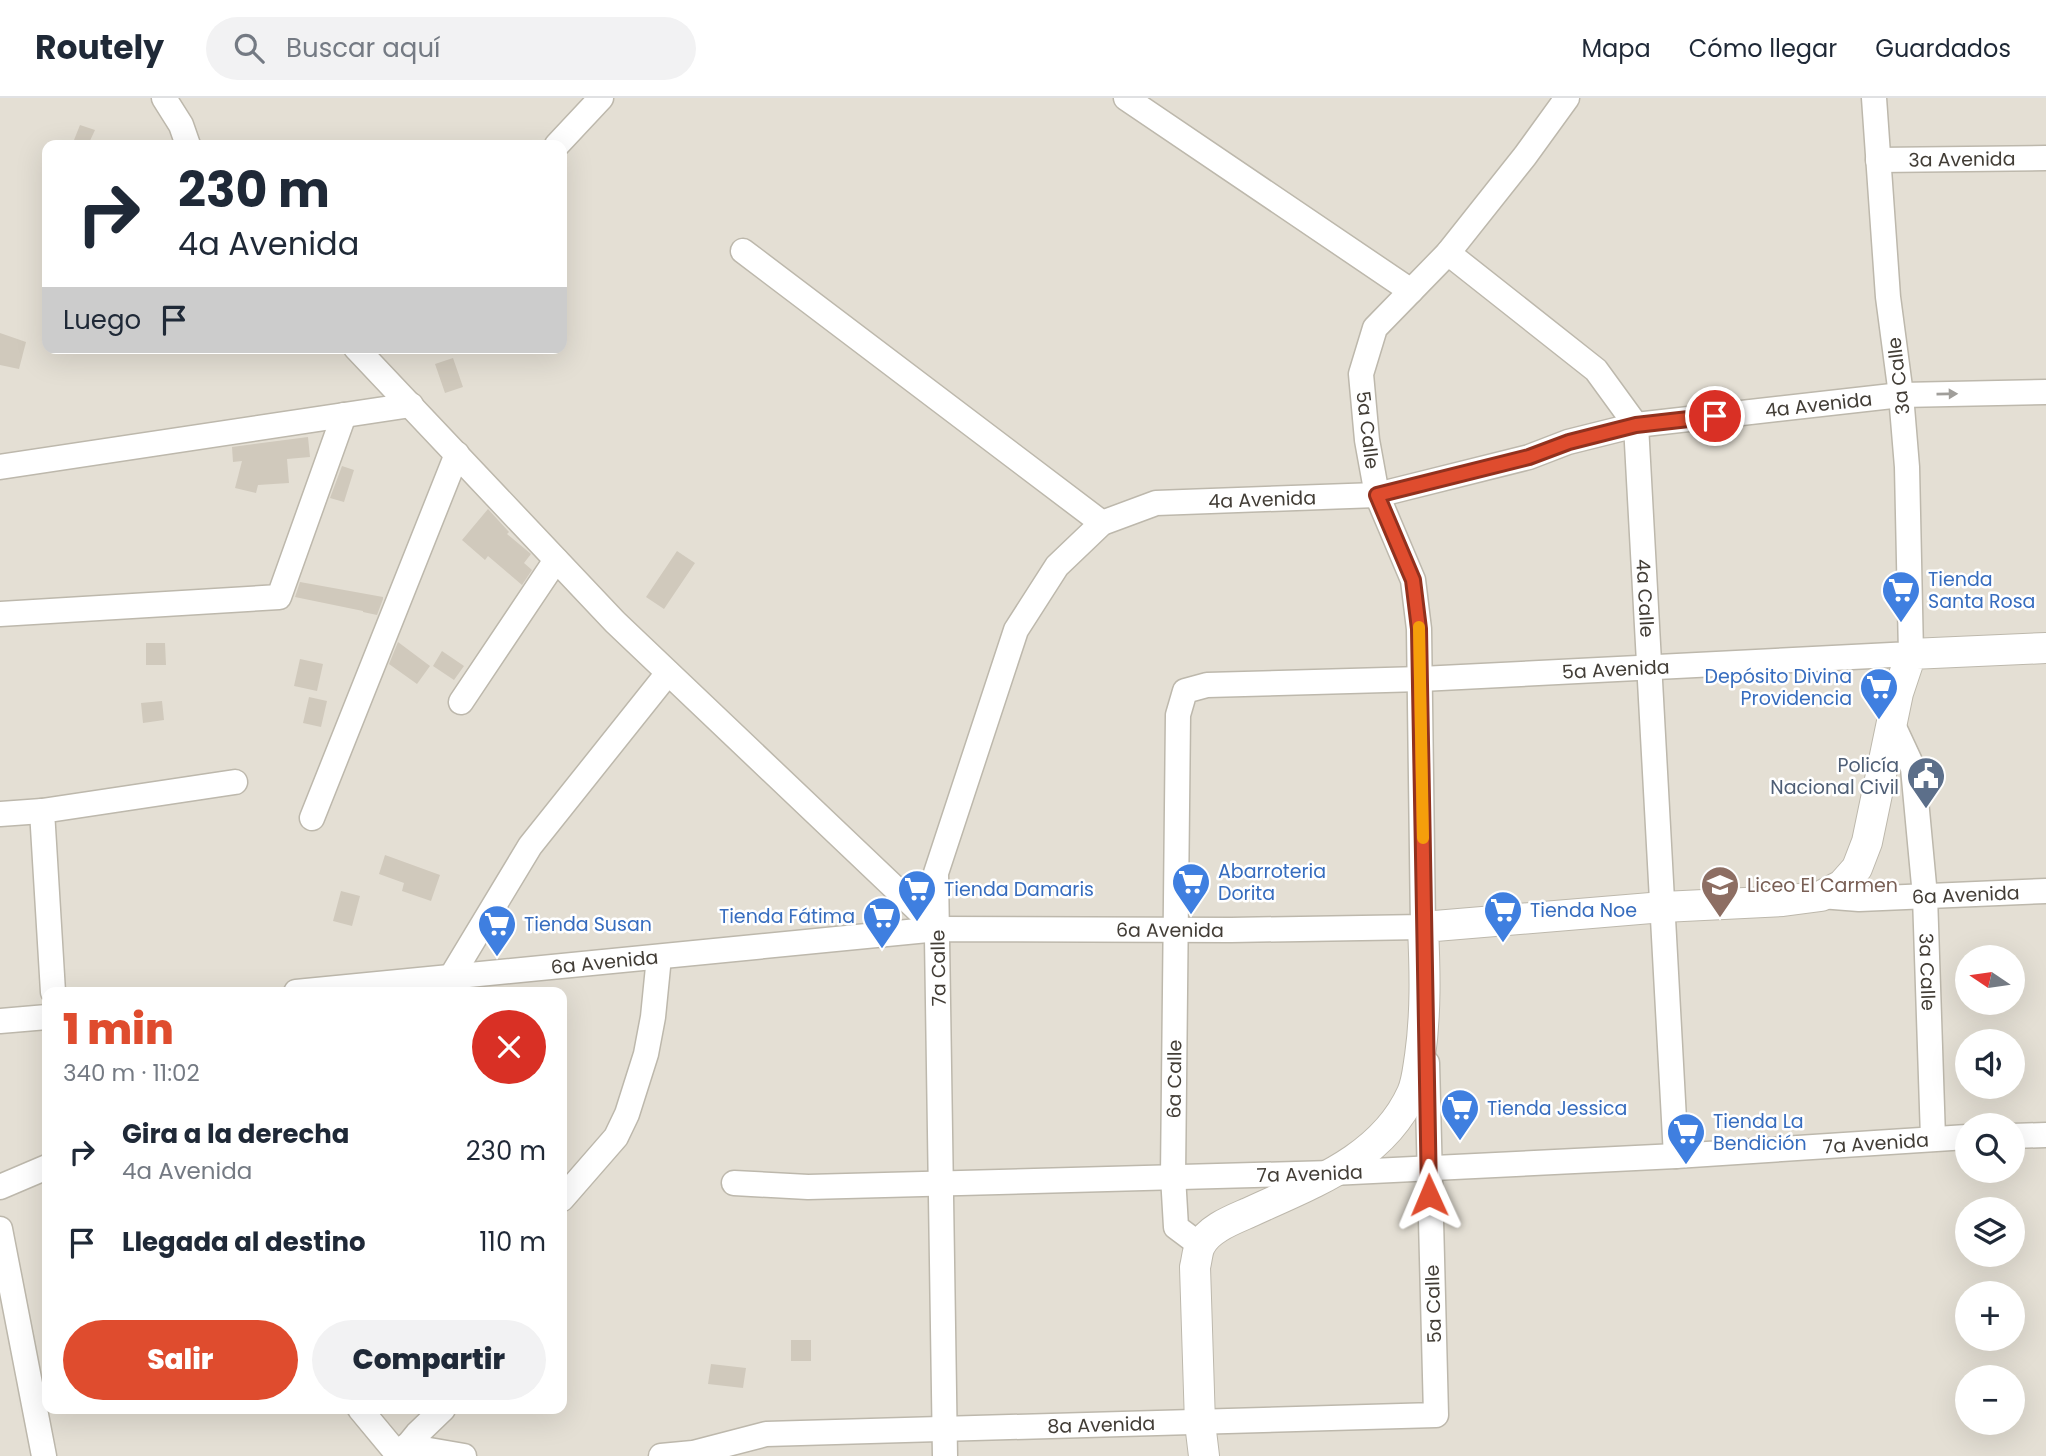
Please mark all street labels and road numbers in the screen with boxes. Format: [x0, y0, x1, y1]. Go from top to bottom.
street label: 3a Avenida [1908, 145, 2016, 174]
street label: 3a Calle [1880, 336, 1917, 416]
street label: 4a Avenida [1763, 385, 1874, 424]
street label: 5a Calle [1349, 389, 1386, 471]
street label: 4a Avenida [1208, 484, 1317, 515]
street label: 4a Calle [1629, 558, 1661, 638]
street label: 5a Avenida [1561, 653, 1670, 686]
street label: 6a Avenida [1911, 879, 2020, 911]
street label: 6a Avenida [1116, 917, 1224, 944]
street label: 7a Calle [924, 929, 953, 1007]
street label: 3a Calle [1912, 933, 1942, 1011]
street label: 6a Avenida [550, 944, 660, 981]
street label: 6a Calle [1161, 1040, 1188, 1119]
street label: 7a Avenida [1822, 1127, 1930, 1160]
street label: 7a Avenida [1256, 1158, 1363, 1189]
street label: 5a Calle [1419, 1264, 1448, 1344]
street label: 8a Avenida [1047, 1410, 1156, 1440]

